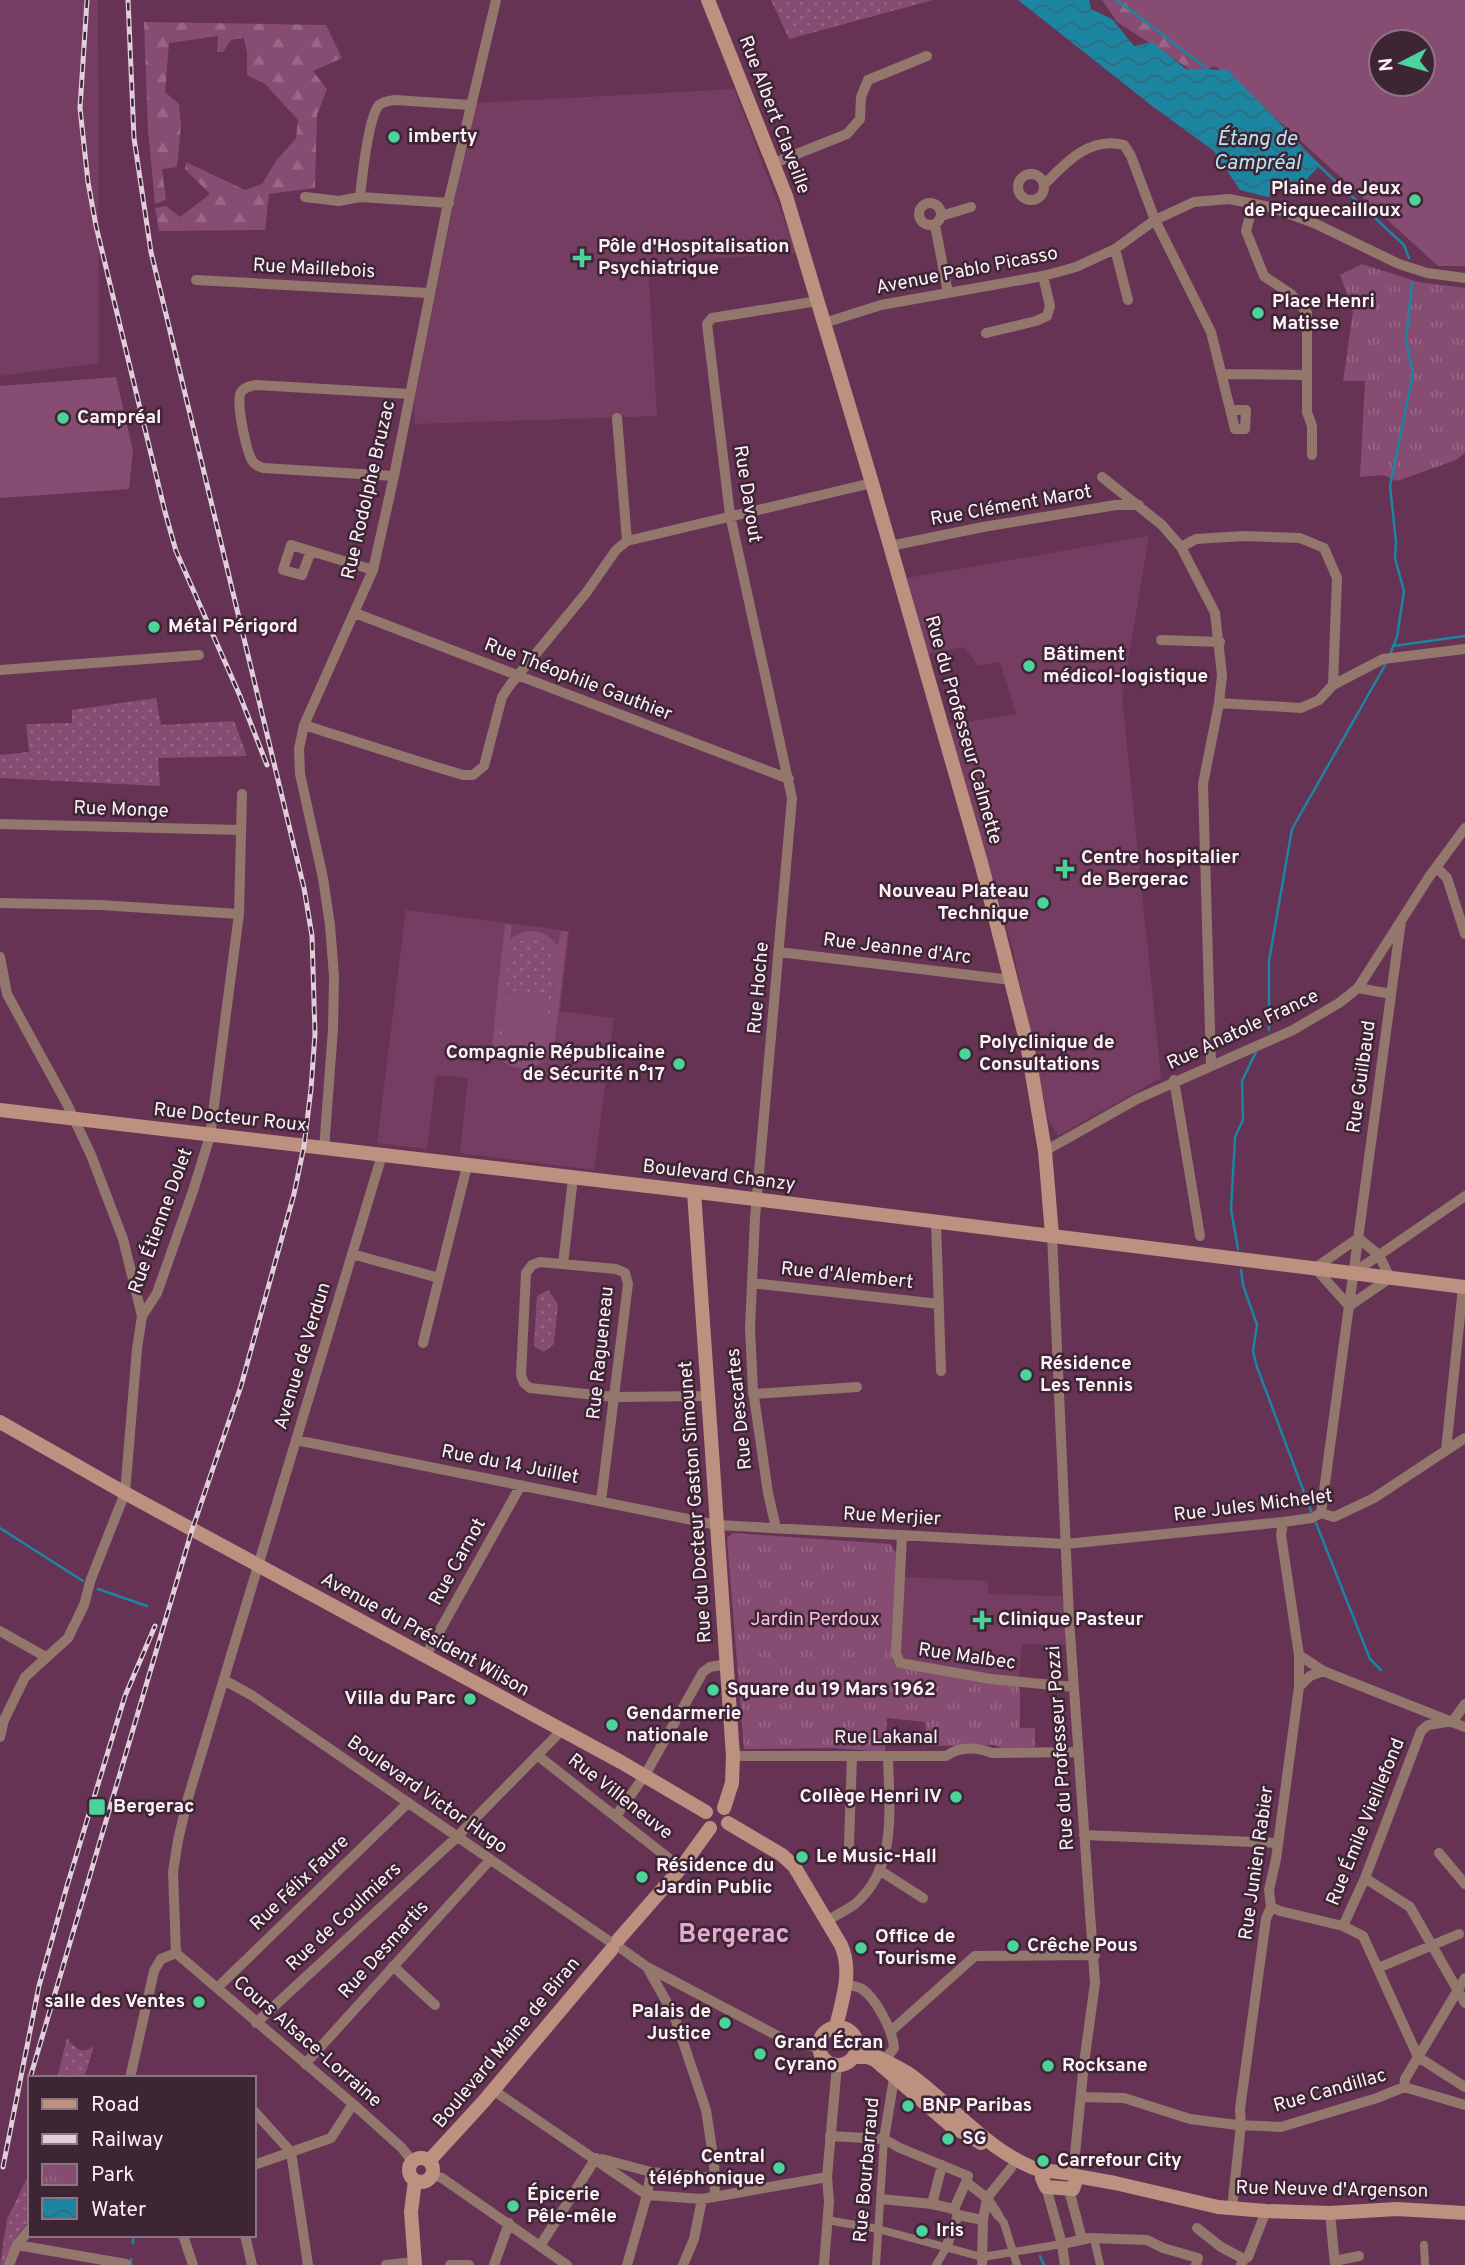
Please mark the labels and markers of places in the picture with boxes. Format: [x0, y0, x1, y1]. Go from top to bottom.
place label: imberty [408, 125, 478, 149]
marker: imberty [386, 129, 402, 145]
place label: Plaine de Jeux de Picquecailloux [1244, 177, 1401, 223]
marker: Plaine de Jeux de Picquecailloux [1407, 192, 1423, 208]
place label: Pôle d'Hospitalisation Psychiatrique [598, 235, 789, 281]
marker: Pôle d'Hospitalisation Psychiatrique [572, 248, 592, 268]
place label: Place Henri Matisse [1272, 290, 1375, 336]
marker: Place Henri Matisse [1250, 305, 1266, 321]
place label: Campréal [77, 406, 162, 430]
marker: Campréal [55, 410, 71, 426]
place label: Métal Périgord [168, 615, 298, 639]
marker: Métal Périgord [146, 619, 162, 635]
place label: Bâtiment médicol-logistique [1043, 643, 1208, 689]
marker: Bâtiment médicol-logistique [1021, 658, 1037, 674]
place label: Centre hospitalier de Bergerac [1081, 846, 1239, 892]
marker: Centre hospitalier de Bergerac [1055, 859, 1075, 879]
place label: Nouveau Plateau Technique [878, 880, 1029, 926]
marker: Nouveau Plateau Technique [1035, 895, 1051, 911]
place label: Polyclinique de Consultations [979, 1031, 1114, 1077]
place label: Compagnie Républicaine de Sécurité n°17 [446, 1041, 665, 1087]
marker: Polyclinique de Consultations [957, 1046, 973, 1062]
marker: Compagnie Républicaine de Sécurité n°17 [671, 1056, 687, 1072]
place label: Résidence Les Tennis [1040, 1352, 1133, 1398]
marker: Résidence Les Tennis [1018, 1367, 1034, 1383]
place label: Clinique Pasteur [998, 1608, 1144, 1632]
marker: Clinique Pasteur [972, 1610, 992, 1630]
place label: Square du 19 Mars 1962 [727, 1678, 936, 1702]
marker: Square du 19 Mars 1962 [705, 1682, 721, 1698]
place label: Villa du Parc [344, 1687, 456, 1711]
marker: Villa du Parc [462, 1691, 478, 1707]
place label: Gendarmerie nationale [626, 1702, 741, 1748]
marker: Gendarmerie nationale [604, 1717, 620, 1733]
place label: Collège Henri IV [800, 1785, 942, 1809]
marker: Collège Henri IV [948, 1789, 964, 1805]
place label: Bergerac [113, 1795, 194, 1819]
marker: Bergerac [87, 1797, 107, 1817]
place label: Le Music-Hall [816, 1845, 937, 1869]
marker: Le Music-Hall [794, 1849, 810, 1865]
place label: Résidence du Jardin Public [656, 1854, 775, 1900]
marker: Résidence du Jardin Public [634, 1869, 650, 1885]
place label: Office de Tourisme [875, 1925, 957, 1971]
place label: Crêche Pous [1027, 1934, 1138, 1958]
marker: Crêche Pous [1005, 1938, 1021, 1954]
marker: Office de Tourisme [853, 1940, 869, 1956]
place label: salle des Ventes [44, 1990, 185, 2014]
marker: salle des Ventes [191, 1994, 207, 2010]
place label: Palais de Justice [632, 2000, 711, 2046]
marker: Palais de Justice [717, 2015, 733, 2031]
place label: Grand Écran Cyrano [774, 2030, 883, 2077]
marker: Grand Écran Cyrano [752, 2046, 768, 2062]
place label: Rocksane [1062, 2054, 1148, 2078]
marker: Rocksane [1040, 2058, 1056, 2074]
place label: BNP Paribas [922, 2094, 1032, 2118]
marker: BNP Paribas [900, 2098, 916, 2114]
place label: SG [962, 2127, 987, 2151]
marker: SG [940, 2131, 956, 2147]
place label: Central téléphonique [649, 2145, 765, 2191]
place label: Carrefour City [1057, 2149, 1182, 2173]
marker: Carrefour City [1035, 2153, 1051, 2169]
marker: Central téléphonique [771, 2160, 787, 2176]
place label: Épicerie Pêle-mêle [527, 2182, 617, 2229]
marker: Épicerie Pêle-mêle [505, 2198, 521, 2214]
place label: Iris [936, 2219, 964, 2243]
marker: Iris [914, 2223, 930, 2239]

